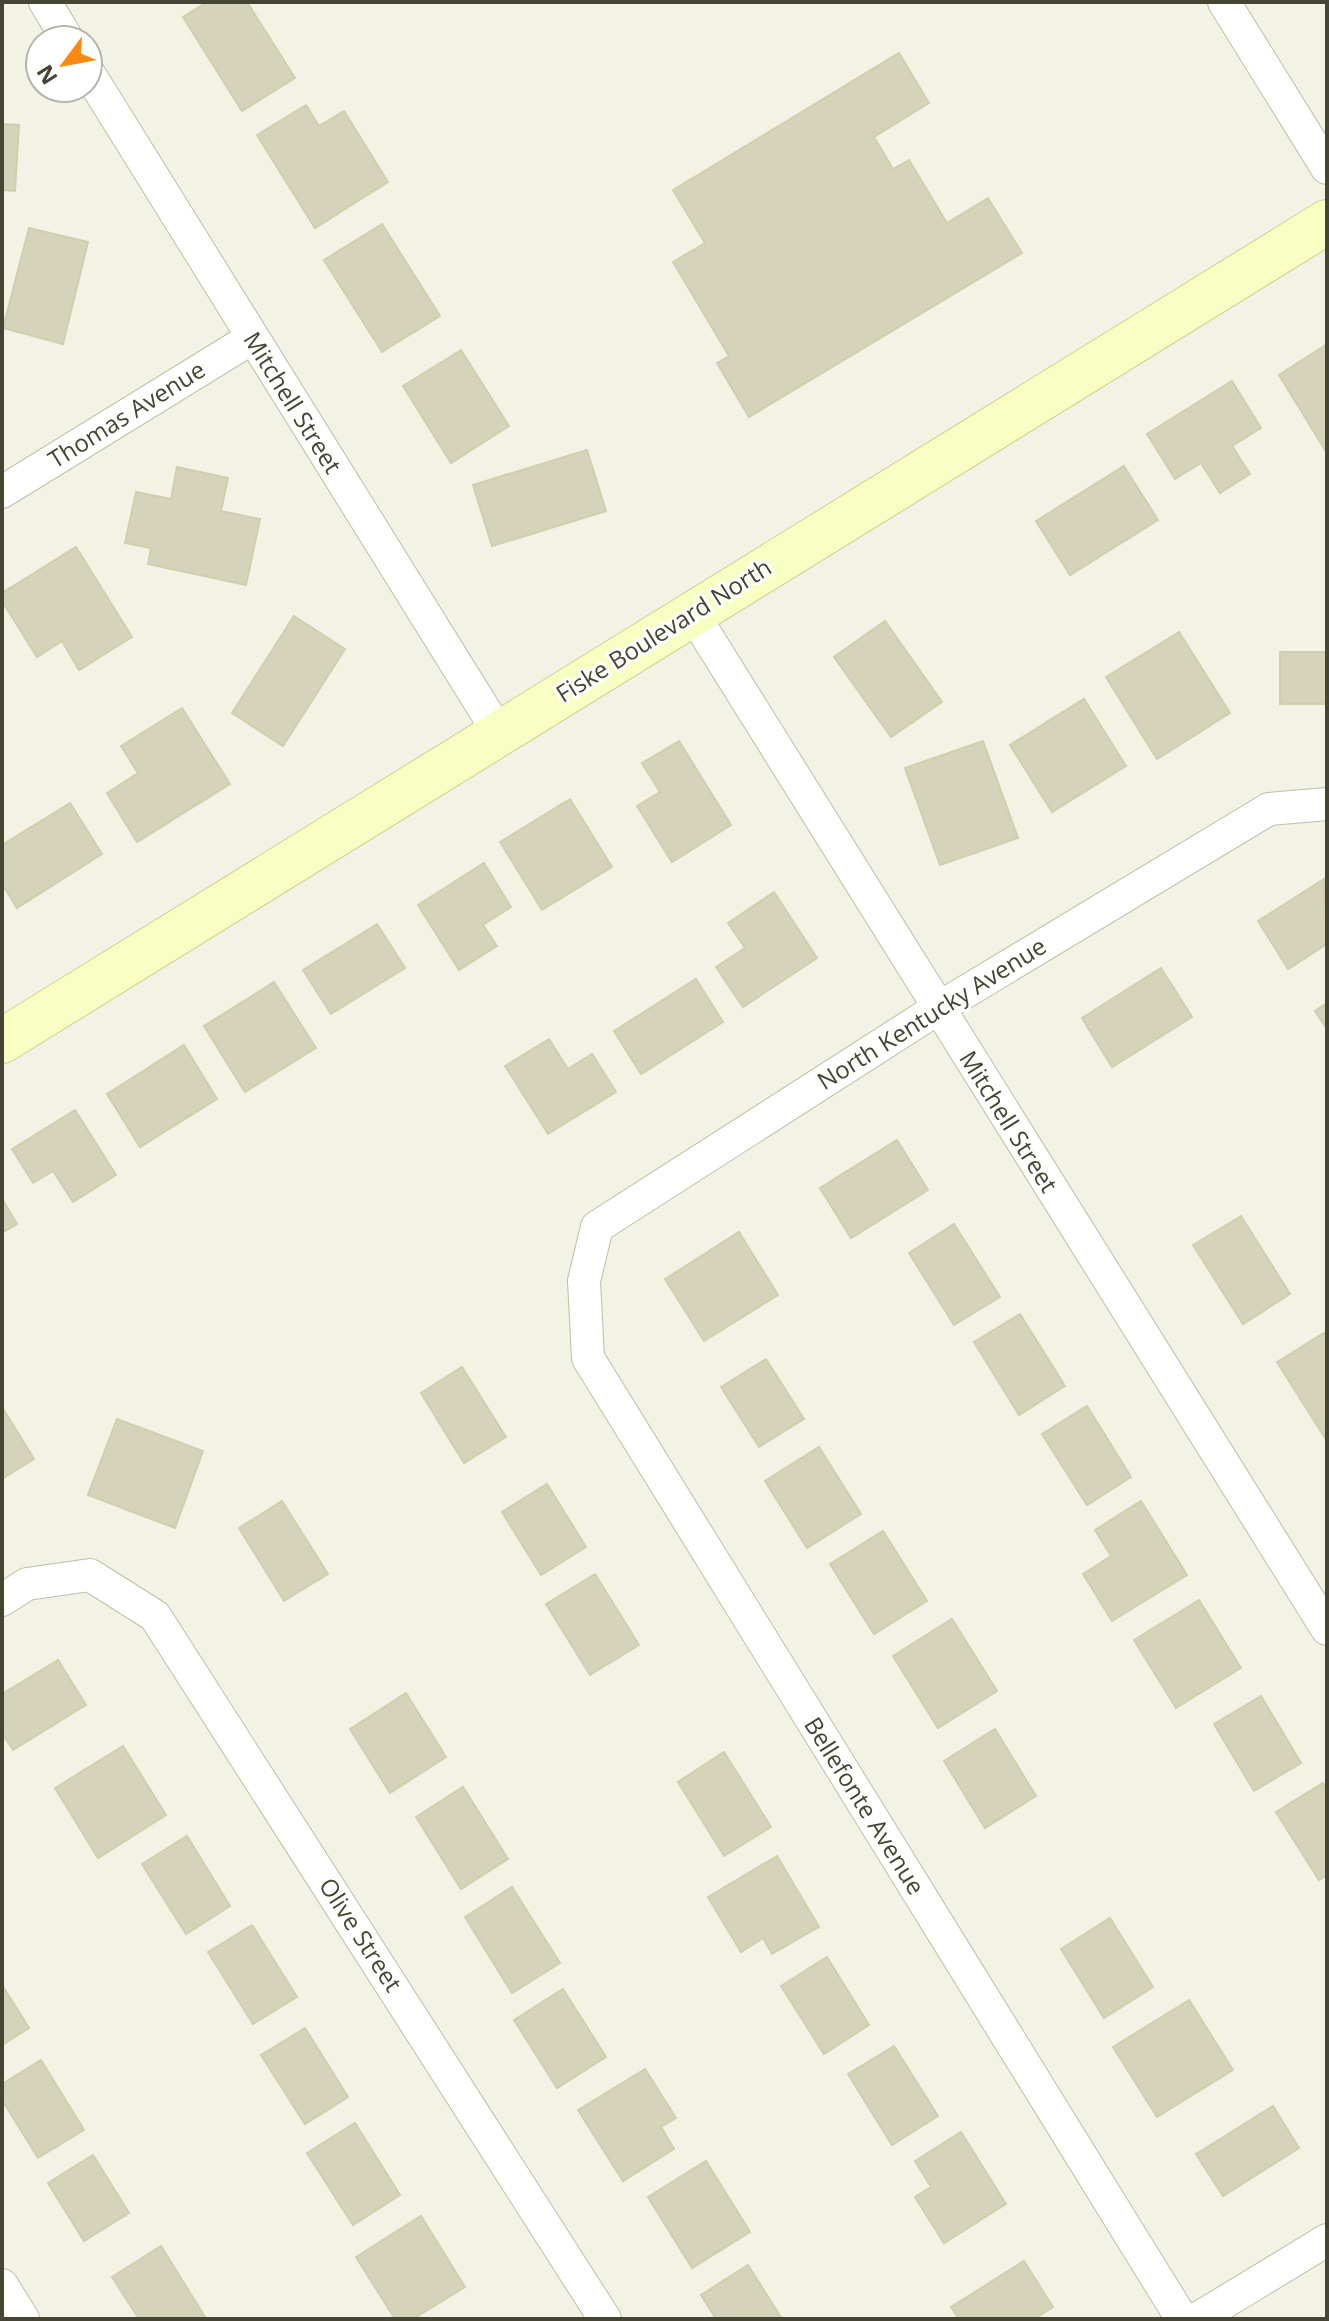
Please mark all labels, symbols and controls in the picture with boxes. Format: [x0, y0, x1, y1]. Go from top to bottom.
north arrow [24, 24, 104, 104]
text: N [29, 60, 64, 91]
street label: Mitchell Street [237, 325, 350, 479]
street label: Thomas Avenue [41, 352, 211, 475]
street label: Fiske Boulevard North [549, 550, 777, 709]
street label: North Kentucky Avenue [811, 929, 1052, 1097]
street label: Mitchell Street [953, 1044, 1066, 1198]
street label: Bellefonte Avenue [797, 1710, 933, 1900]
street label: Olive Street [312, 1871, 410, 1997]

